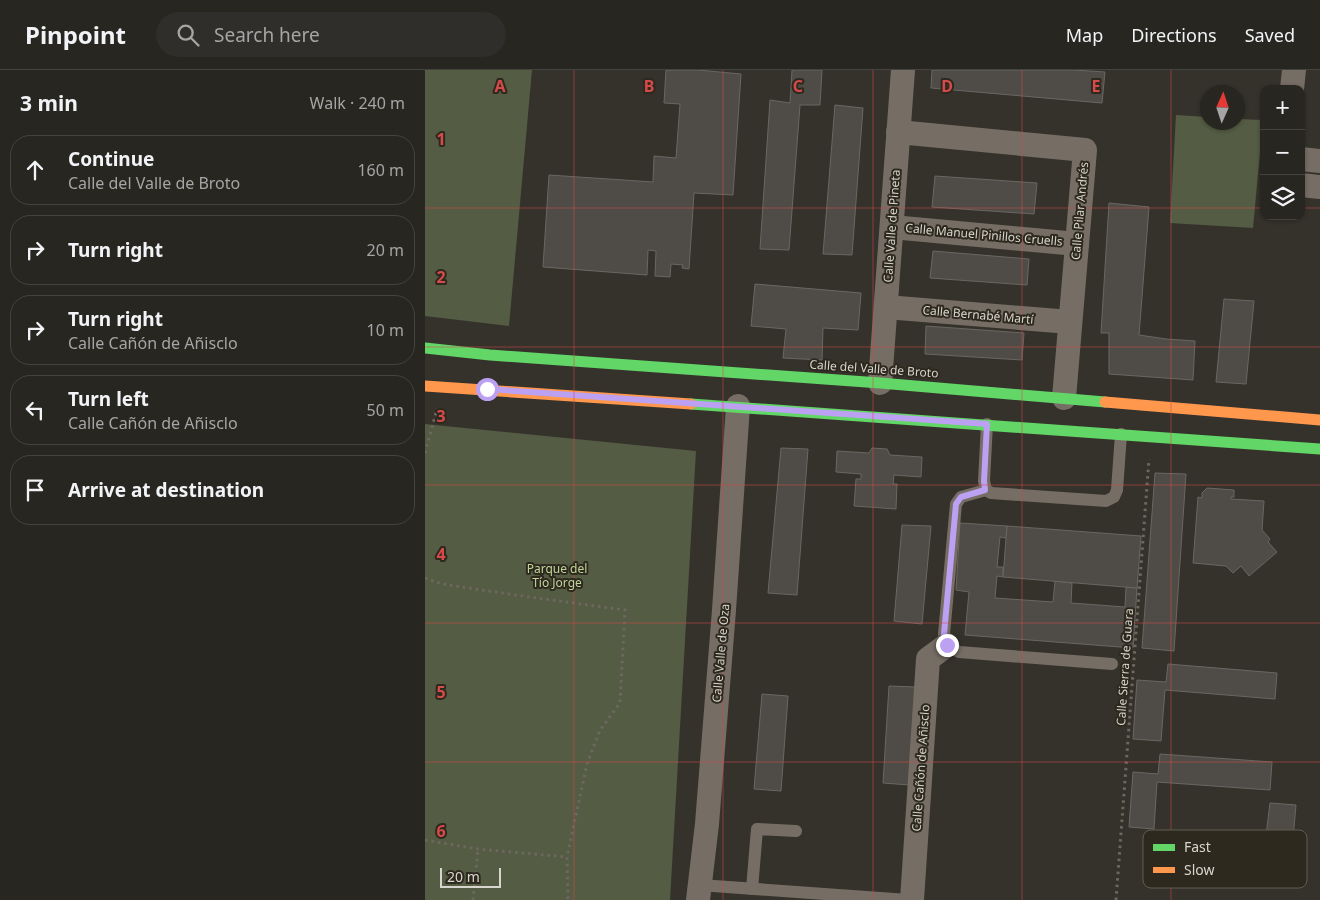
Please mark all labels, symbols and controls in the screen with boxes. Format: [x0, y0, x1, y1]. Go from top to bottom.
search box [156, 12, 506, 57]
text: Pinpoint [25, 18, 126, 51]
icon: search [174, 21, 202, 49]
text: Search here [214, 22, 320, 48]
text: Map [1066, 23, 1103, 47]
text: Directions [1131, 23, 1217, 47]
text: Saved [1245, 23, 1295, 47]
text: A [494, 75, 506, 97]
text: B [644, 75, 654, 97]
text: C [793, 75, 803, 97]
text: D [941, 75, 953, 97]
text: E [1092, 75, 1101, 97]
north arrow [1200, 85, 1245, 130]
map controls [1260, 85, 1305, 220]
button: + [1260, 85, 1305, 130]
text: 3 min [20, 89, 78, 117]
text: Walk · 240 m [310, 92, 405, 114]
text: 1 [436, 128, 446, 150]
button: − [1260, 130, 1305, 175]
text: Continue [68, 146, 154, 172]
icon: ahead [21, 156, 49, 184]
text: 160 m [357, 159, 404, 181]
street label: Calle Pilar Andrés [1067, 161, 1092, 261]
street label: Calle Valle de Pineta [879, 169, 904, 283]
text: Calle del Valle de Broto [68, 172, 240, 194]
button: layers [1260, 175, 1305, 220]
street label: Calle Manuel Pinillos Cruells [905, 219, 1064, 250]
icon: right [21, 236, 49, 264]
text: Turn right [68, 237, 163, 263]
text: 20 m [367, 239, 404, 261]
text: 2 [436, 266, 446, 288]
street label: Calle Bernabé Martí [922, 301, 1035, 328]
text: Turn right [68, 306, 163, 332]
icon: right [21, 316, 49, 344]
text: 10 m [367, 319, 404, 341]
text: Calle Cañón de Añisclo [68, 332, 238, 354]
street label: Calle del Valle de Broto [809, 356, 939, 381]
route start [476, 378, 499, 401]
text: Turn left [68, 386, 149, 412]
icon: left [21, 396, 49, 424]
text: 50 m [367, 399, 404, 421]
text: 3 [436, 405, 446, 427]
text: Calle Cañón de Añisclo [68, 412, 238, 434]
icon: arrive [21, 476, 49, 504]
text: Arrive at destination [68, 477, 264, 503]
text: 4 [436, 543, 446, 565]
park label: Parque del Tío Jorge [527, 560, 587, 591]
street label: Calle Valle de Oza [708, 603, 733, 703]
street label: Calle Sierra de Guara [1112, 608, 1137, 726]
route end [936, 634, 959, 657]
text: 5 [436, 681, 446, 703]
street label: Calle Cañón de Añisclo [908, 704, 933, 832]
text: 6 [436, 820, 446, 842]
legend [1143, 830, 1307, 888]
text: Fast [1184, 837, 1211, 856]
text: Slow [1184, 860, 1215, 879]
scale bar [440, 865, 501, 888]
text: 20 m [447, 867, 480, 886]

